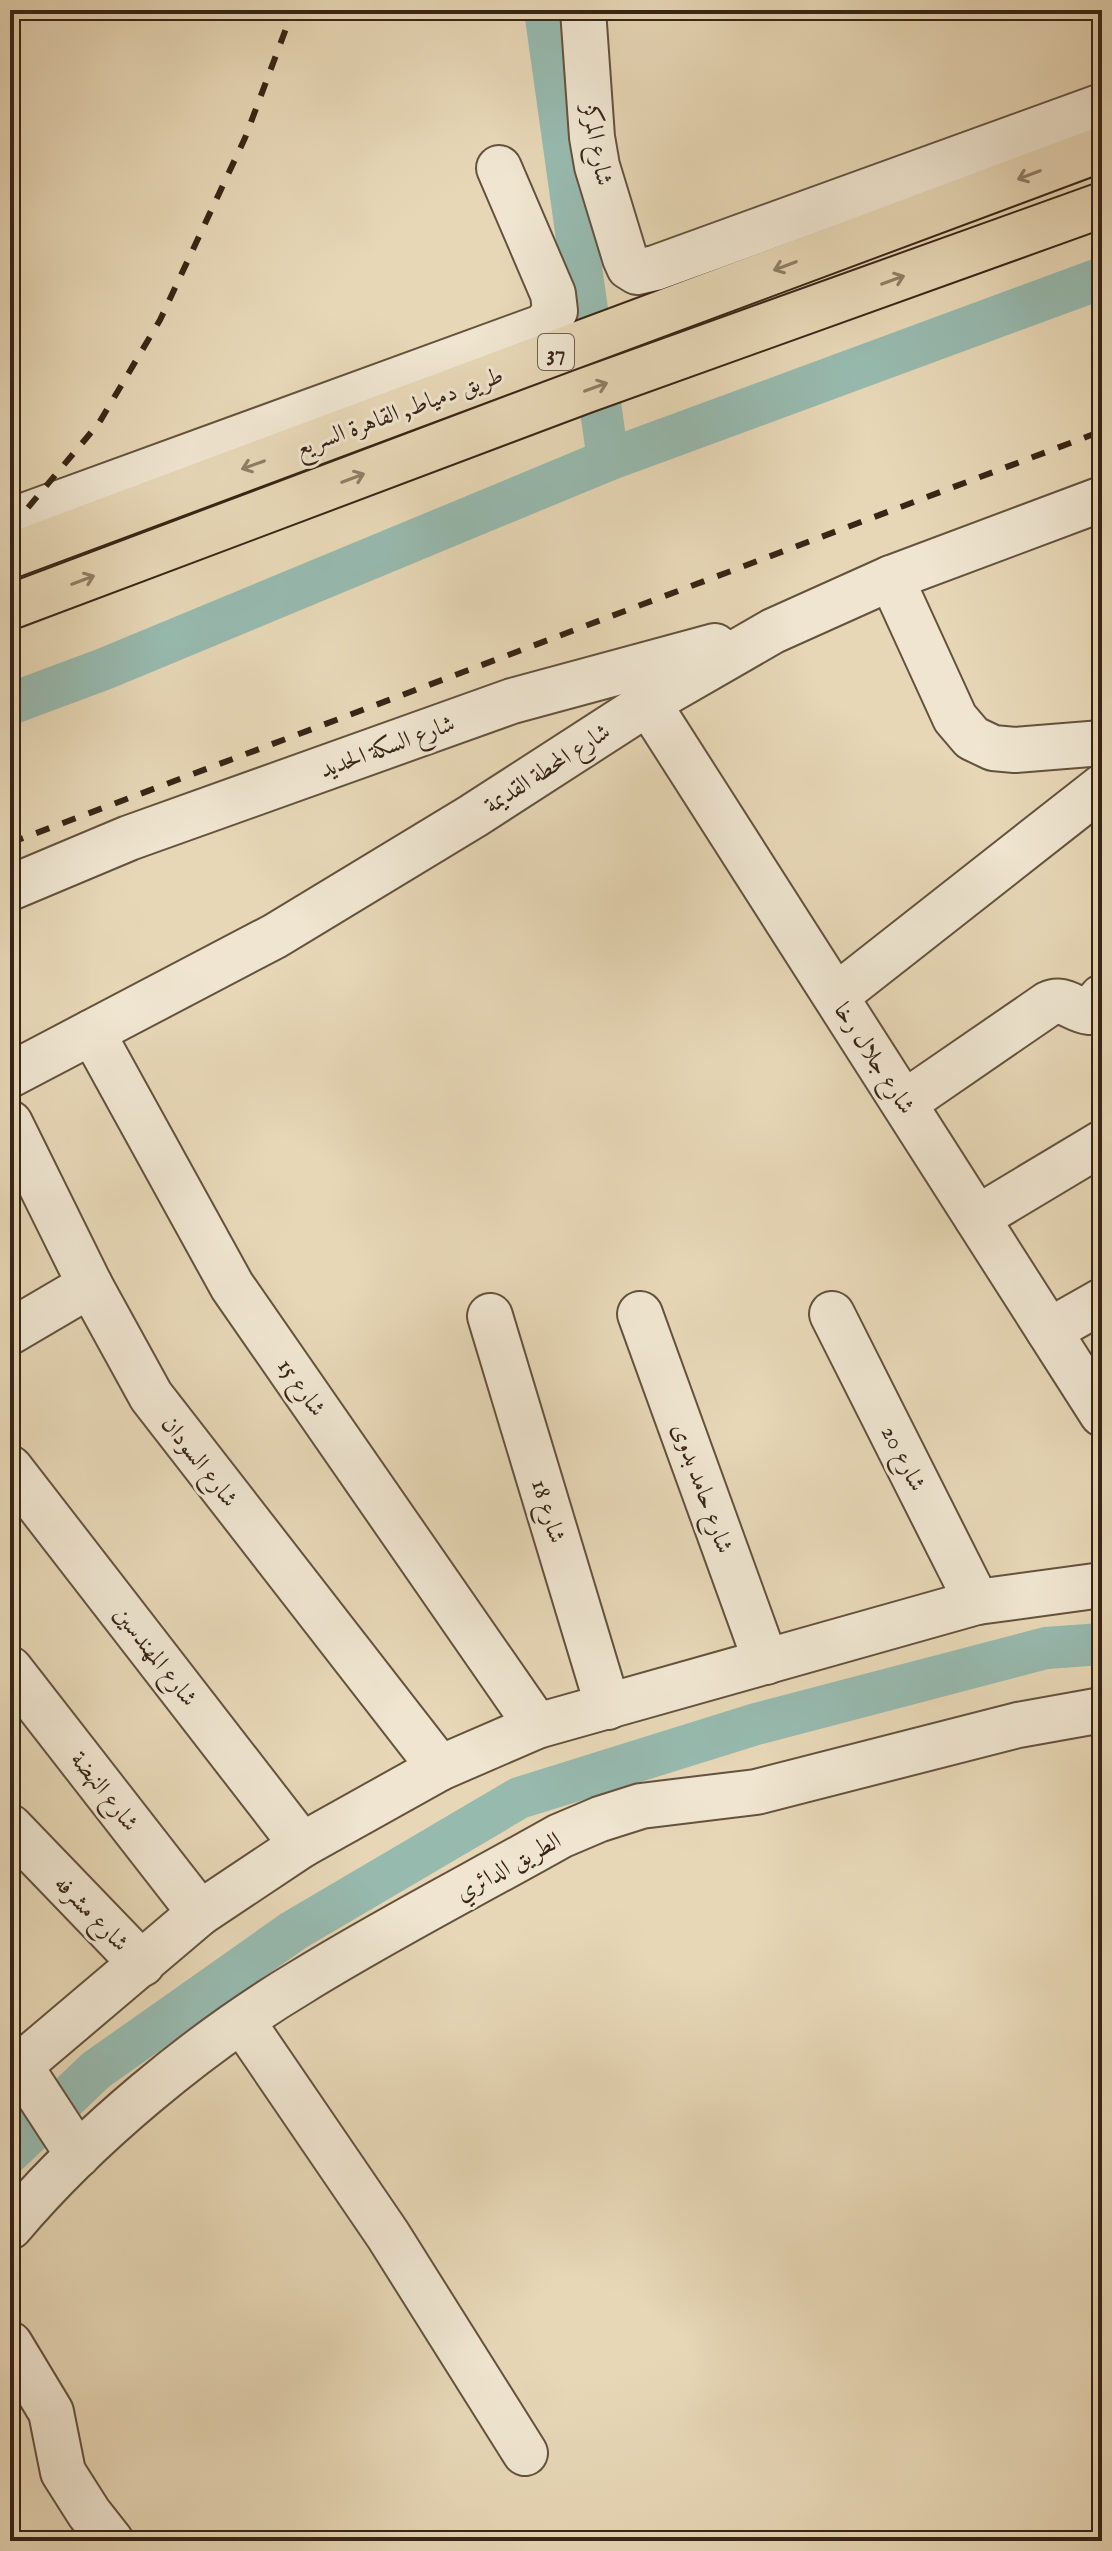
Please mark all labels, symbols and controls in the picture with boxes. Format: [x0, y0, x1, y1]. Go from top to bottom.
street label: شارع المركز [571, 99, 619, 189]
one-way arrow [1017, 169, 1042, 183]
one-way arrow [773, 260, 798, 275]
one-way arrow [881, 272, 905, 286]
road number: 37 [538, 334, 574, 370]
street label: طريق دمياط, القاهرة السريع [291, 360, 510, 469]
one-way arrow [583, 378, 608, 393]
one-way arrow [241, 459, 266, 473]
one-way arrow [340, 470, 364, 484]
one-way arrow [70, 571, 95, 586]
street label: شارع السكة الحديد [316, 709, 460, 789]
street label: شارع المحطة القديمة [479, 717, 618, 824]
street label: شارع جلال رخا [824, 997, 921, 1122]
street label: شارع 15 [267, 1353, 332, 1425]
street label: شارع السودان [151, 1410, 244, 1516]
street label: شارع حامد بدوى [661, 1419, 739, 1559]
street label: شارع 20 [870, 1420, 932, 1498]
street label: شارع 18 [520, 1476, 572, 1548]
street label: شارع المهندسين [104, 1600, 204, 1715]
street label: شارع النهضة [60, 1745, 145, 1840]
street label: الطريق الدائري [450, 1826, 568, 1911]
street label: شارع مشرفه [45, 1869, 135, 1961]

